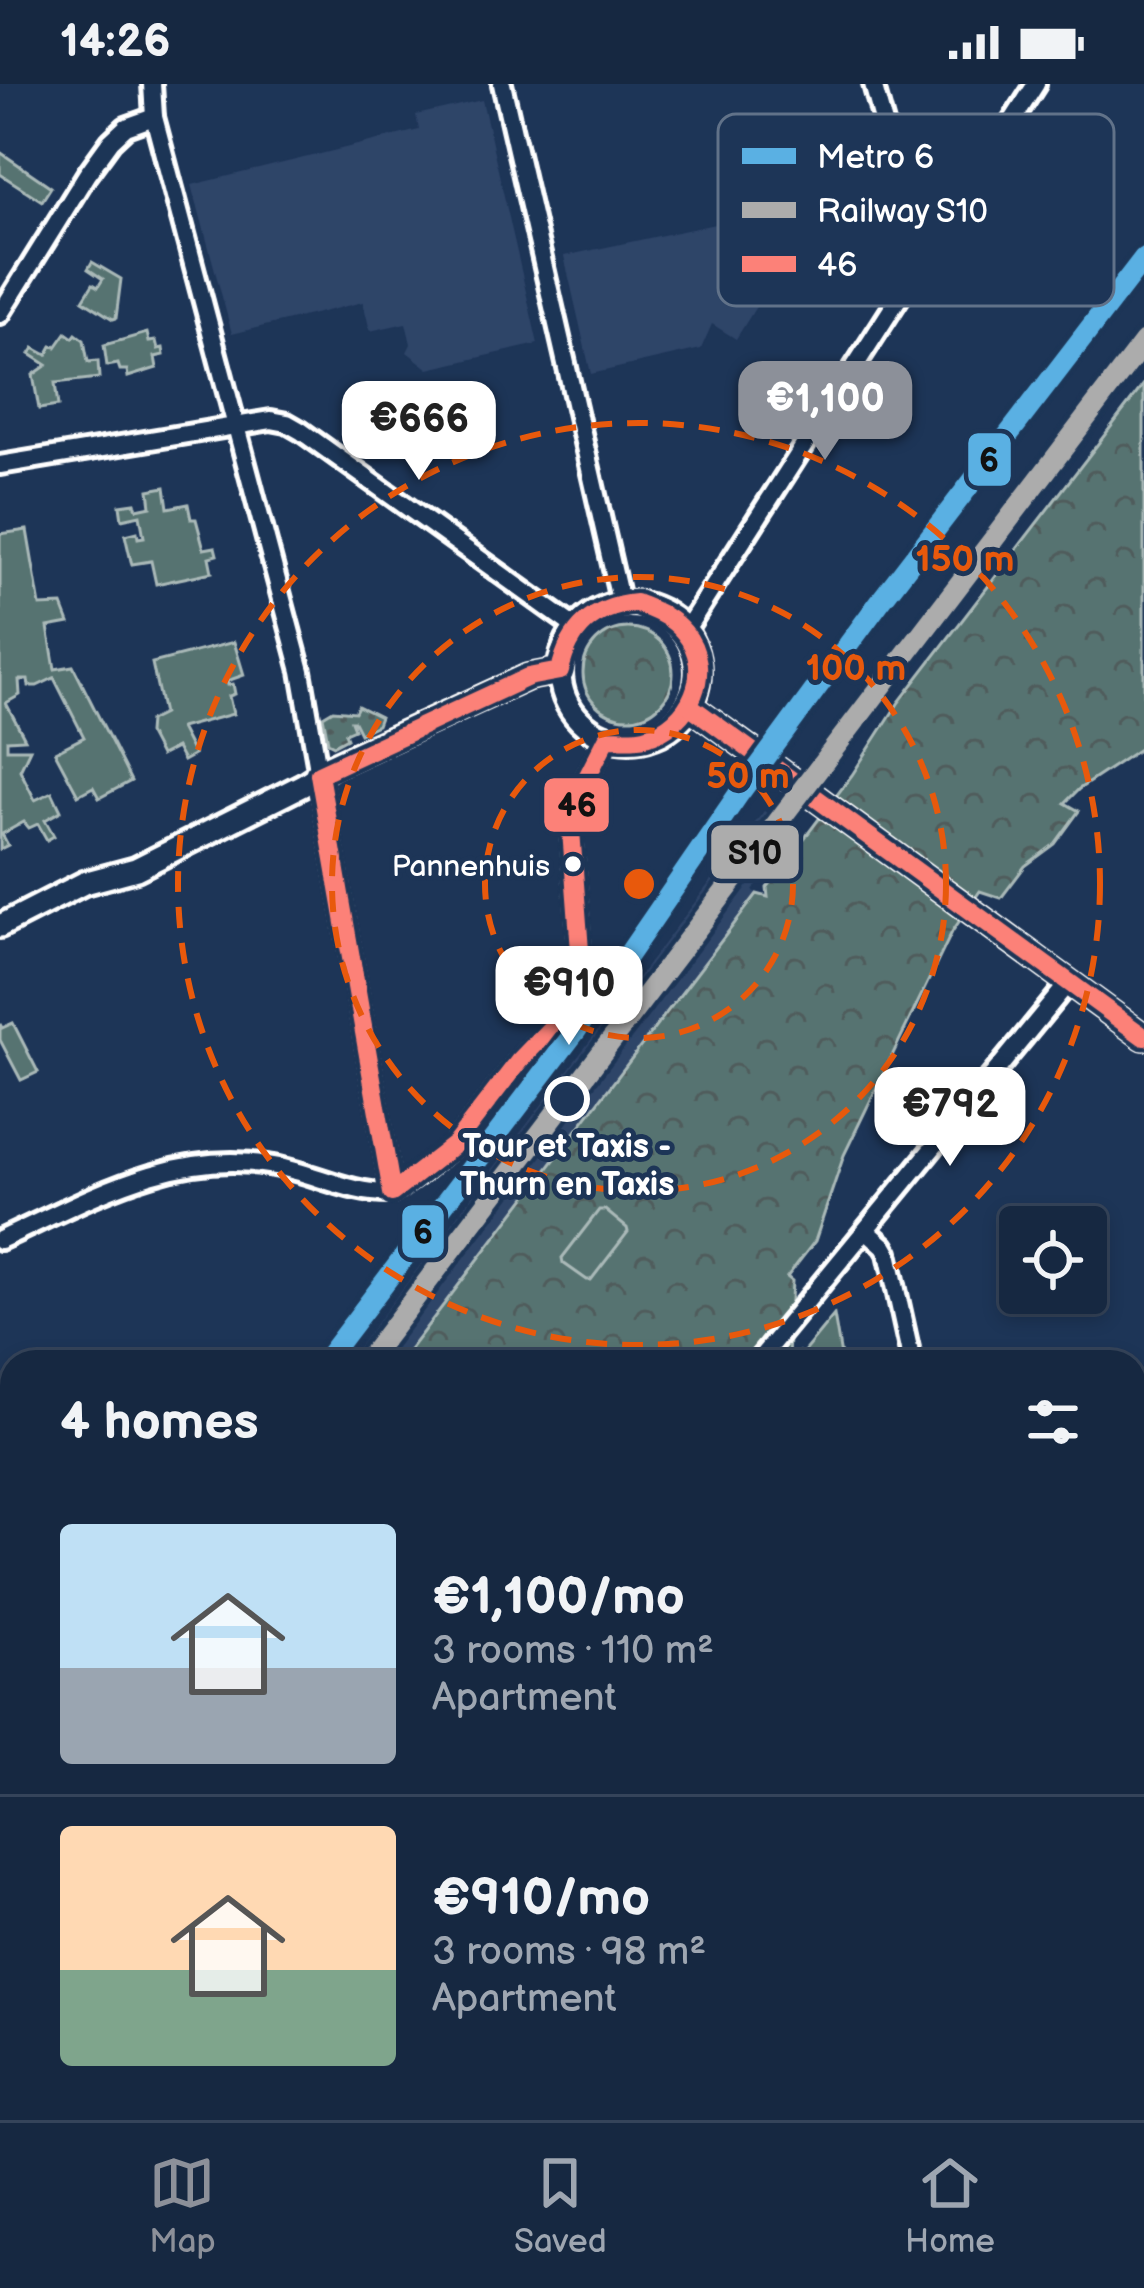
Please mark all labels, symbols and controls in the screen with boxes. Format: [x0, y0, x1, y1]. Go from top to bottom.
text: 14:26 [60, 15, 170, 70]
legend [718, 114, 1114, 306]
text: Metro 6 [817, 138, 934, 178]
text: Railway S10 [817, 192, 988, 232]
text: 46 [817, 246, 857, 286]
pin: €1,100 [727, 361, 923, 463]
text: €1,100 [765, 376, 885, 423]
pin: €666 [348, 381, 490, 483]
text: €666 [369, 396, 469, 443]
line badge: 6 [966, 431, 1013, 488]
text: 6 [979, 441, 999, 481]
text: 150 m [916, 539, 1014, 582]
text: 100 m [806, 648, 906, 691]
text: 50 m [706, 756, 790, 799]
line badge: 46 [542, 776, 611, 834]
text: 46 [557, 786, 597, 826]
line badge: S10 [709, 823, 801, 881]
text: S10 [728, 834, 782, 874]
place label: Pannenhuis [392, 849, 550, 885]
marker: Pannenhuis [562, 853, 584, 875]
centre of rings [618, 863, 660, 905]
pin: €910 [498, 946, 640, 1048]
text: €910 [523, 961, 615, 1008]
pin: €792 [879, 1067, 1021, 1169]
marker: Tour et Taxis - Thurn en Taxis [546, 1078, 588, 1120]
text: €792 [901, 1082, 999, 1129]
place label: Tour et Taxis - Thurn en Taxis [460, 1127, 674, 1205]
line badge: 6 [400, 1203, 446, 1260]
map controls [999, 1206, 1107, 1314]
button: locate [999, 1206, 1107, 1314]
text: 6 [413, 1213, 433, 1253]
icon: filters [1020, 1389, 1086, 1455]
text: 4 homes [60, 1392, 259, 1453]
text: €1,100/mo [432, 1567, 685, 1628]
icon: home [156, 1572, 300, 1716]
text: 3 rooms · 110 m² [432, 1628, 714, 1675]
text: Apartment [432, 1675, 616, 1722]
text: €910/mo [432, 1868, 650, 1929]
icon: home [156, 1874, 300, 2018]
text: 3 rooms · 98 m² [432, 1929, 706, 1976]
text: Apartment [432, 1976, 616, 2023]
tab: Map [149, 2150, 216, 2262]
tab: Saved [514, 2150, 607, 2262]
tab: Home [905, 2150, 995, 2262]

